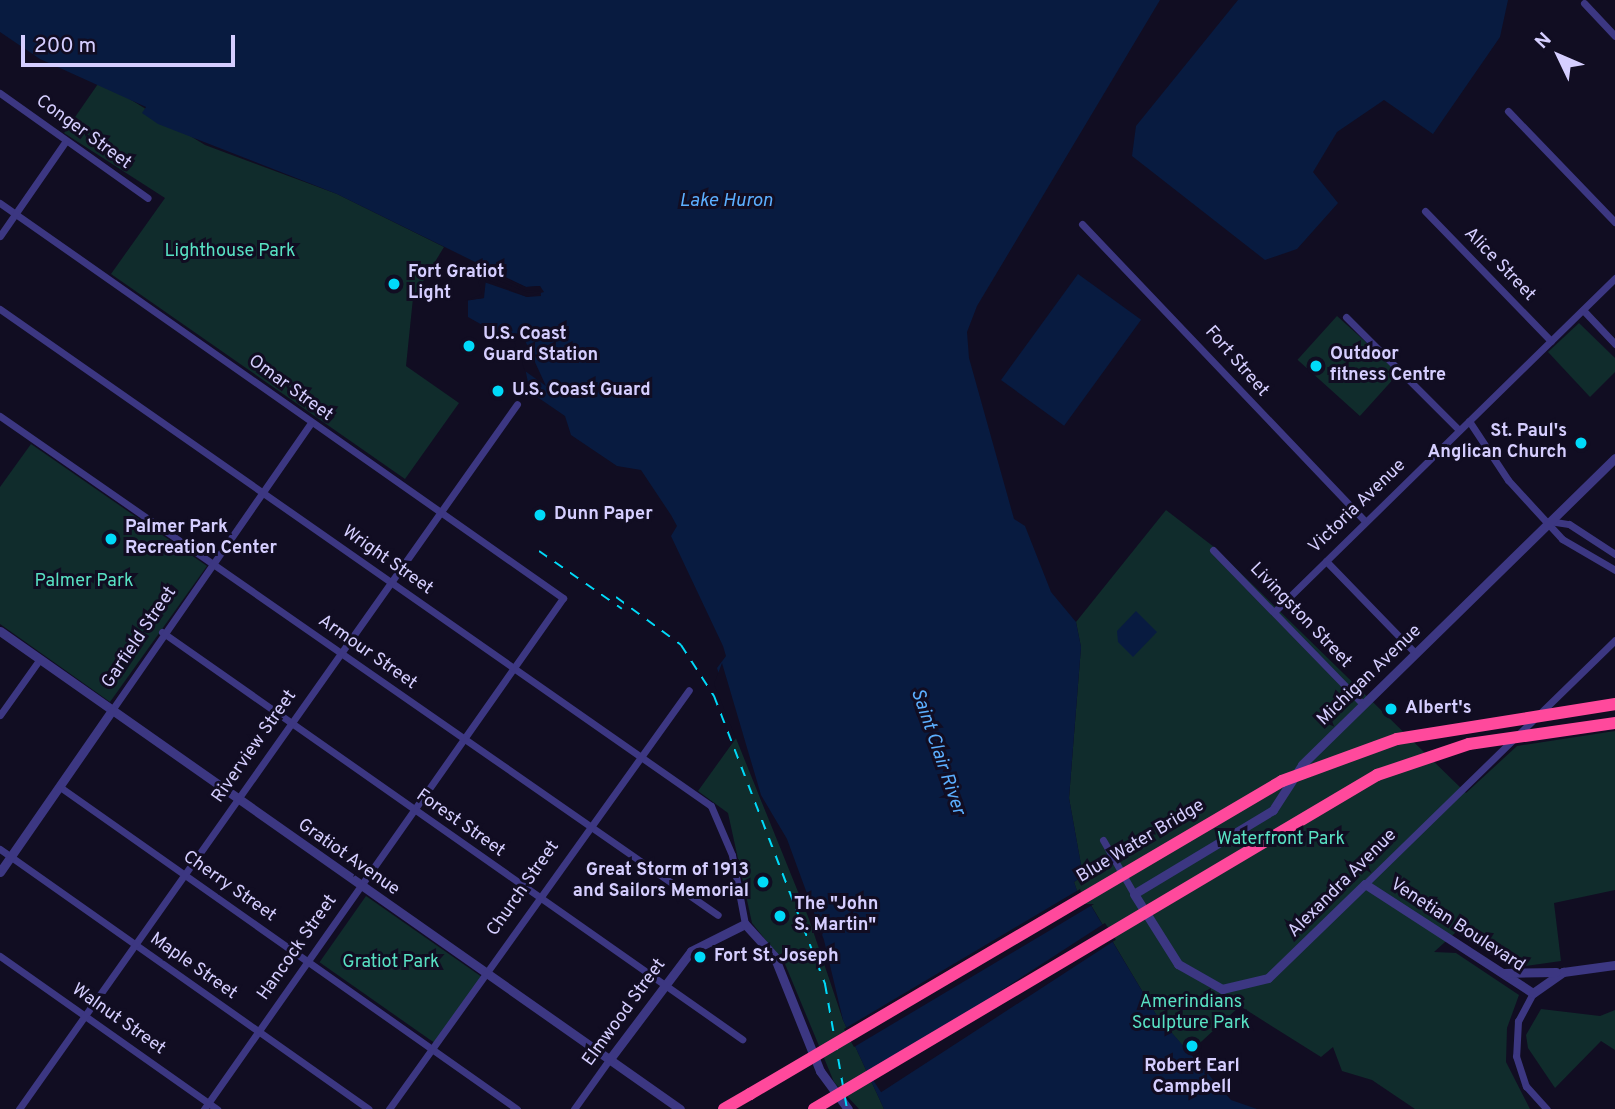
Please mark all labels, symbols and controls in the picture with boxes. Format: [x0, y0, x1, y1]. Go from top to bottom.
scale bar [24, 21, 238, 65]
north arrow [1524, 21, 1594, 91]
text: N [1531, 28, 1557, 55]
text: 200 m [34, 33, 96, 60]
street label: Conger Street [31, 91, 135, 175]
water label: Lake Huron [679, 191, 773, 213]
street label: Alice Street [1459, 224, 1539, 306]
park label: Lighthouse Park [165, 241, 295, 263]
place label: Fort Gratiot Light [408, 263, 504, 306]
marker: Fort Gratiot Light [386, 276, 402, 292]
street label: Fort Street [1199, 322, 1273, 402]
place label: U.S. Coast Guard Station [483, 325, 598, 368]
marker: U.S. Coast Guard Station [461, 338, 477, 354]
place label: Outdoor fitness Centre [1330, 345, 1446, 388]
street label: Omar Street [244, 351, 336, 427]
marker: Outdoor fitness Centre [1308, 358, 1324, 374]
place label: U.S. Coast Guard [512, 380, 651, 402]
marker: U.S. Coast Guard [490, 383, 506, 399]
place label: St. Paul's Anglican Church [1427, 422, 1567, 464]
marker: St. Paul's Anglican Church [1573, 435, 1589, 451]
street label: Victoria Avenue [1305, 455, 1411, 559]
place label: Dunn Paper [554, 504, 653, 526]
marker: Dunn Paper [532, 507, 548, 523]
place label: Palmer Park Recreation Center [125, 518, 277, 560]
street label: Wright Street [337, 522, 437, 600]
marker: Palmer Park Recreation Center [103, 531, 119, 547]
street label: Livingston Street [1244, 559, 1356, 673]
park label: Palmer Park [35, 571, 133, 593]
street label: Garfield Street [98, 583, 182, 693]
street label: Armour Street [313, 611, 421, 695]
street label: Michigan Avenue [1313, 621, 1427, 731]
street label: Riverview Street [208, 686, 302, 808]
water label: Saint Clair River [905, 686, 969, 818]
place label: Albert's [1405, 698, 1472, 720]
marker: Albert's [1383, 701, 1399, 717]
street label: Forest Street [411, 785, 509, 863]
street label: Blue Water Bridge [1073, 795, 1209, 889]
street label: Gratiot Avenue [293, 815, 403, 901]
street label: Alexandra Avenue [1284, 825, 1402, 943]
park label: Waterfront Park [1217, 829, 1345, 851]
street label: Church Street [483, 837, 565, 941]
street label: Cherry Street [178, 847, 280, 927]
place label: Great Storm of 1913 and Sailors Memorial [573, 861, 749, 903]
marker: Great Storm of 1913 and Sailors Memorial [755, 874, 771, 890]
street label: Venetian Boulevard [1386, 874, 1528, 978]
street label: Hancock Street [254, 891, 342, 1005]
place label: The "John S. Martin" [794, 895, 878, 937]
marker: The "John S. Martin" [772, 908, 788, 924]
street label: Maple Street [145, 929, 241, 1005]
place label: Fort St. Joseph [714, 946, 839, 968]
marker: Fort St. Joseph [692, 949, 708, 965]
park label: Gratiot Park [342, 952, 440, 974]
street label: Elmwood Street [579, 955, 671, 1071]
street label: Walnut Street [67, 980, 169, 1060]
park label: Amerindians Sculpture Park [1132, 993, 1250, 1036]
marker: Robert Earl Campbell [1184, 1038, 1200, 1054]
place label: Robert Earl Campbell [1144, 1057, 1240, 1100]

